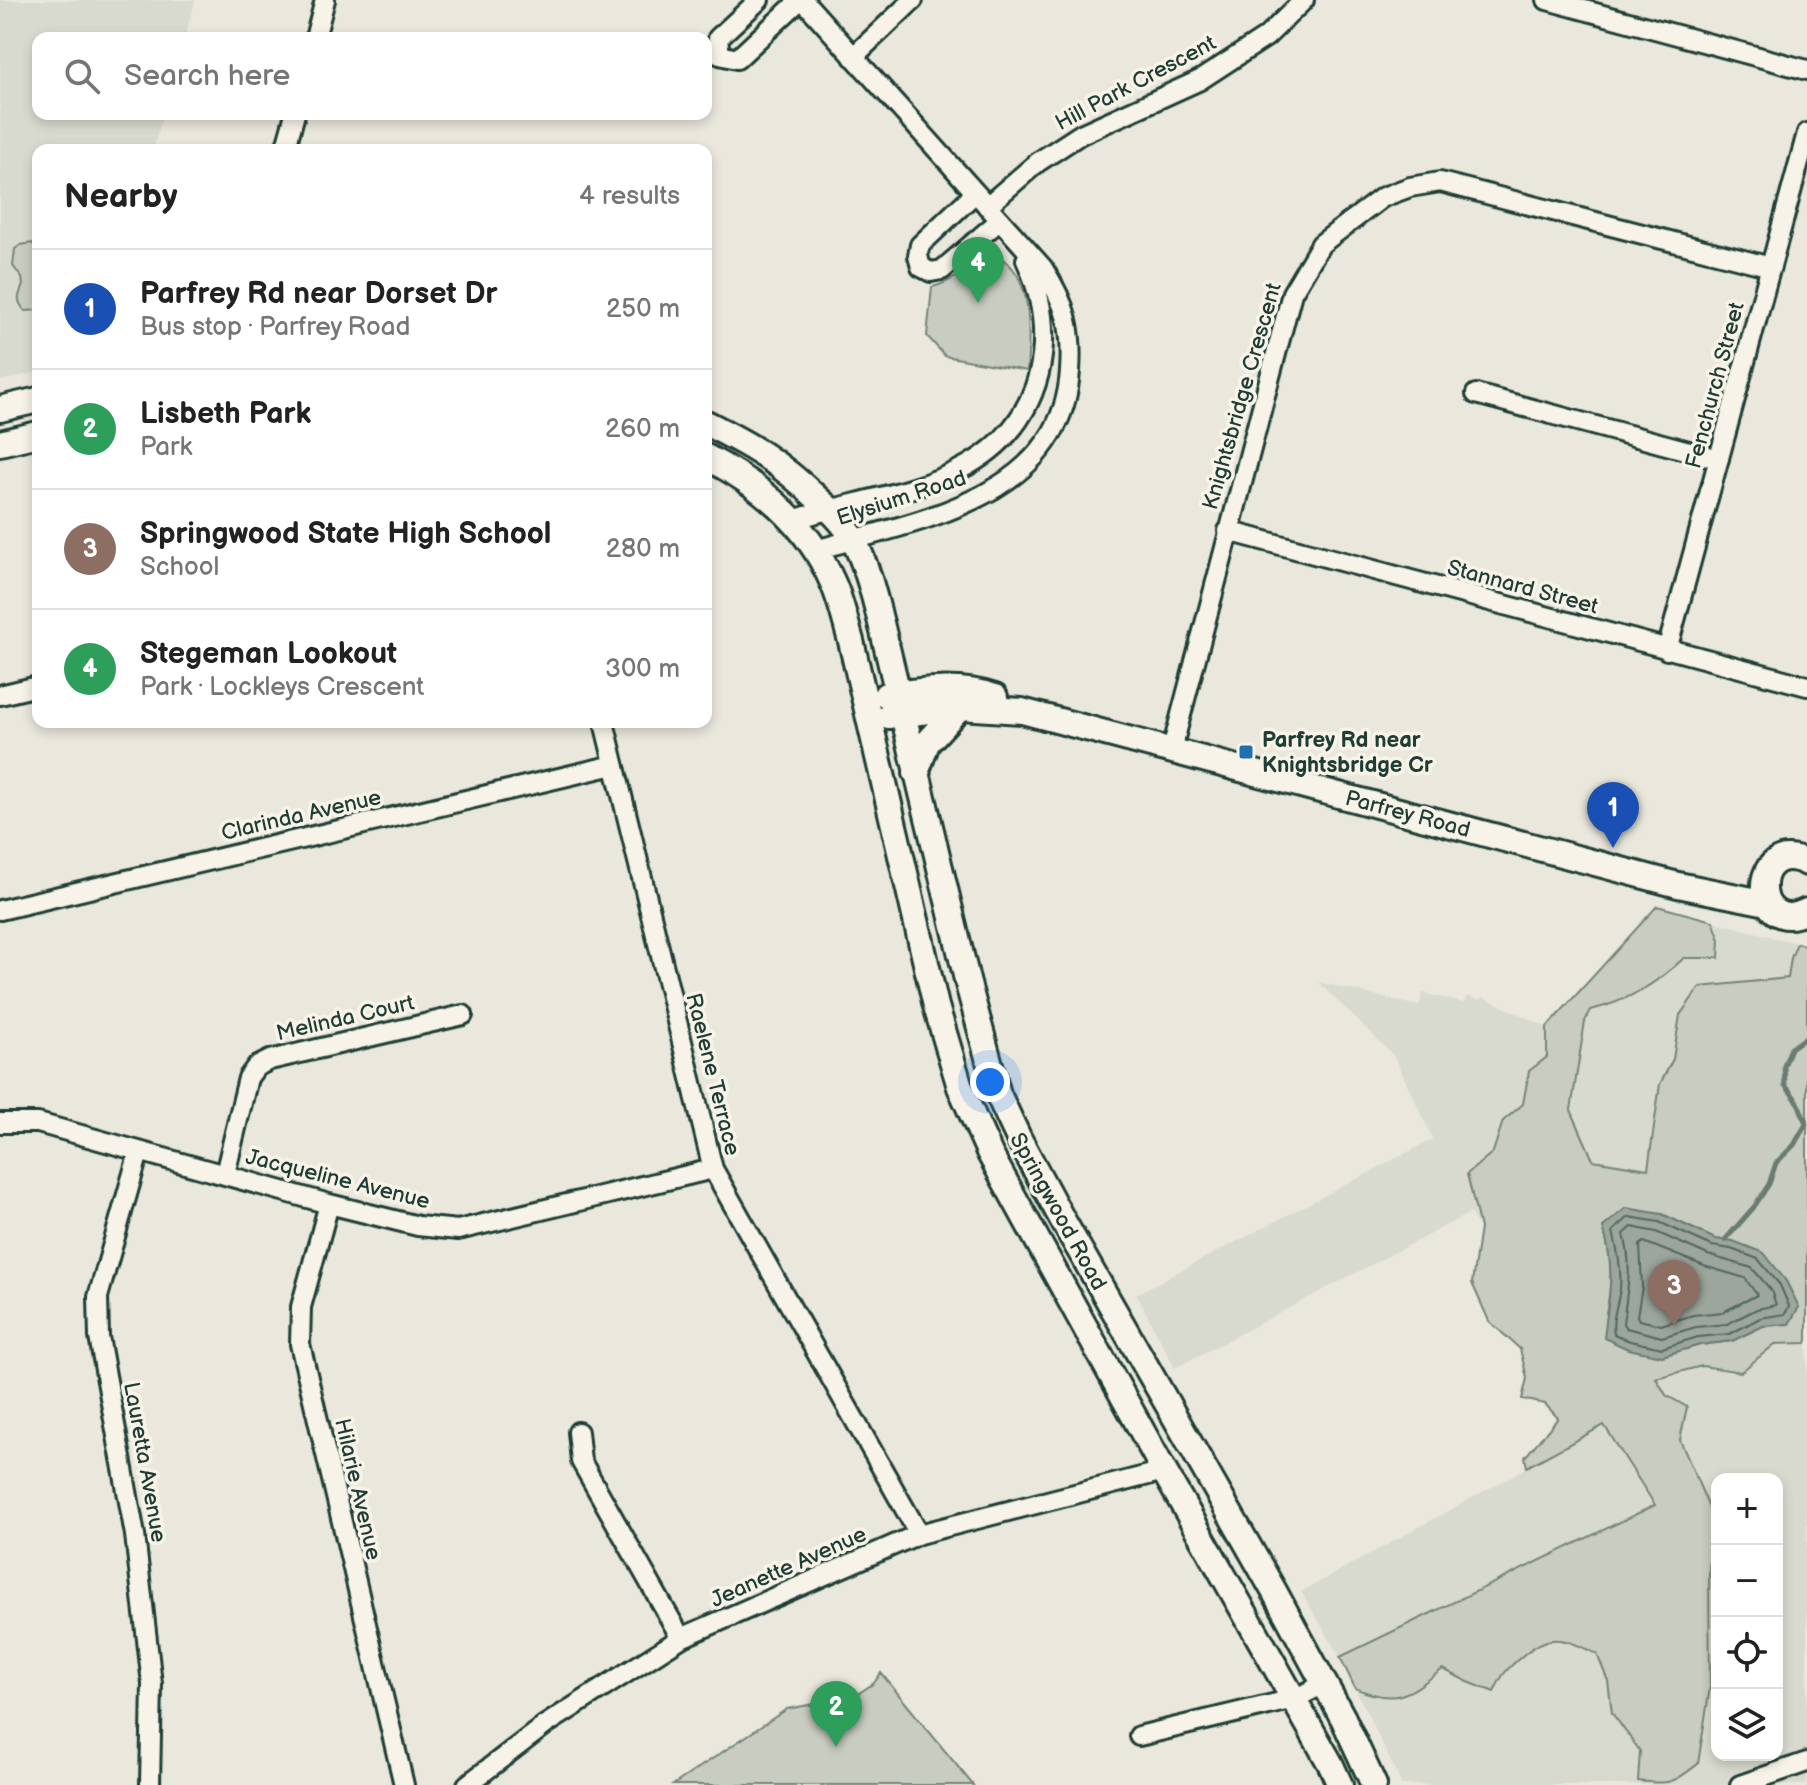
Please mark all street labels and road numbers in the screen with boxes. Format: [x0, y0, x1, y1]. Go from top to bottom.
street label: Hill Park Crescent [1051, 29, 1221, 137]
street label: Knightsbridge Crescent [1197, 280, 1288, 513]
street label: Fenchurch Street [1680, 299, 1751, 472]
street label: Elysium Road [833, 465, 970, 532]
street label: Stannard Street [1444, 554, 1601, 621]
street label: Clarinda Avenue [219, 784, 384, 847]
street label: Parfrey Road [1342, 785, 1473, 844]
street label: Melinda Court [274, 989, 417, 1047]
street label: Raelene Terrace [679, 990, 746, 1158]
street label: Springwood Road [1003, 1128, 1112, 1295]
street label: Jacqueline Avenue [243, 1144, 432, 1215]
street label: Lauretta Avenue [117, 1380, 172, 1545]
street label: Hilarie Avenue [328, 1416, 387, 1563]
street label: Jeanette Avenue [707, 1521, 871, 1614]

